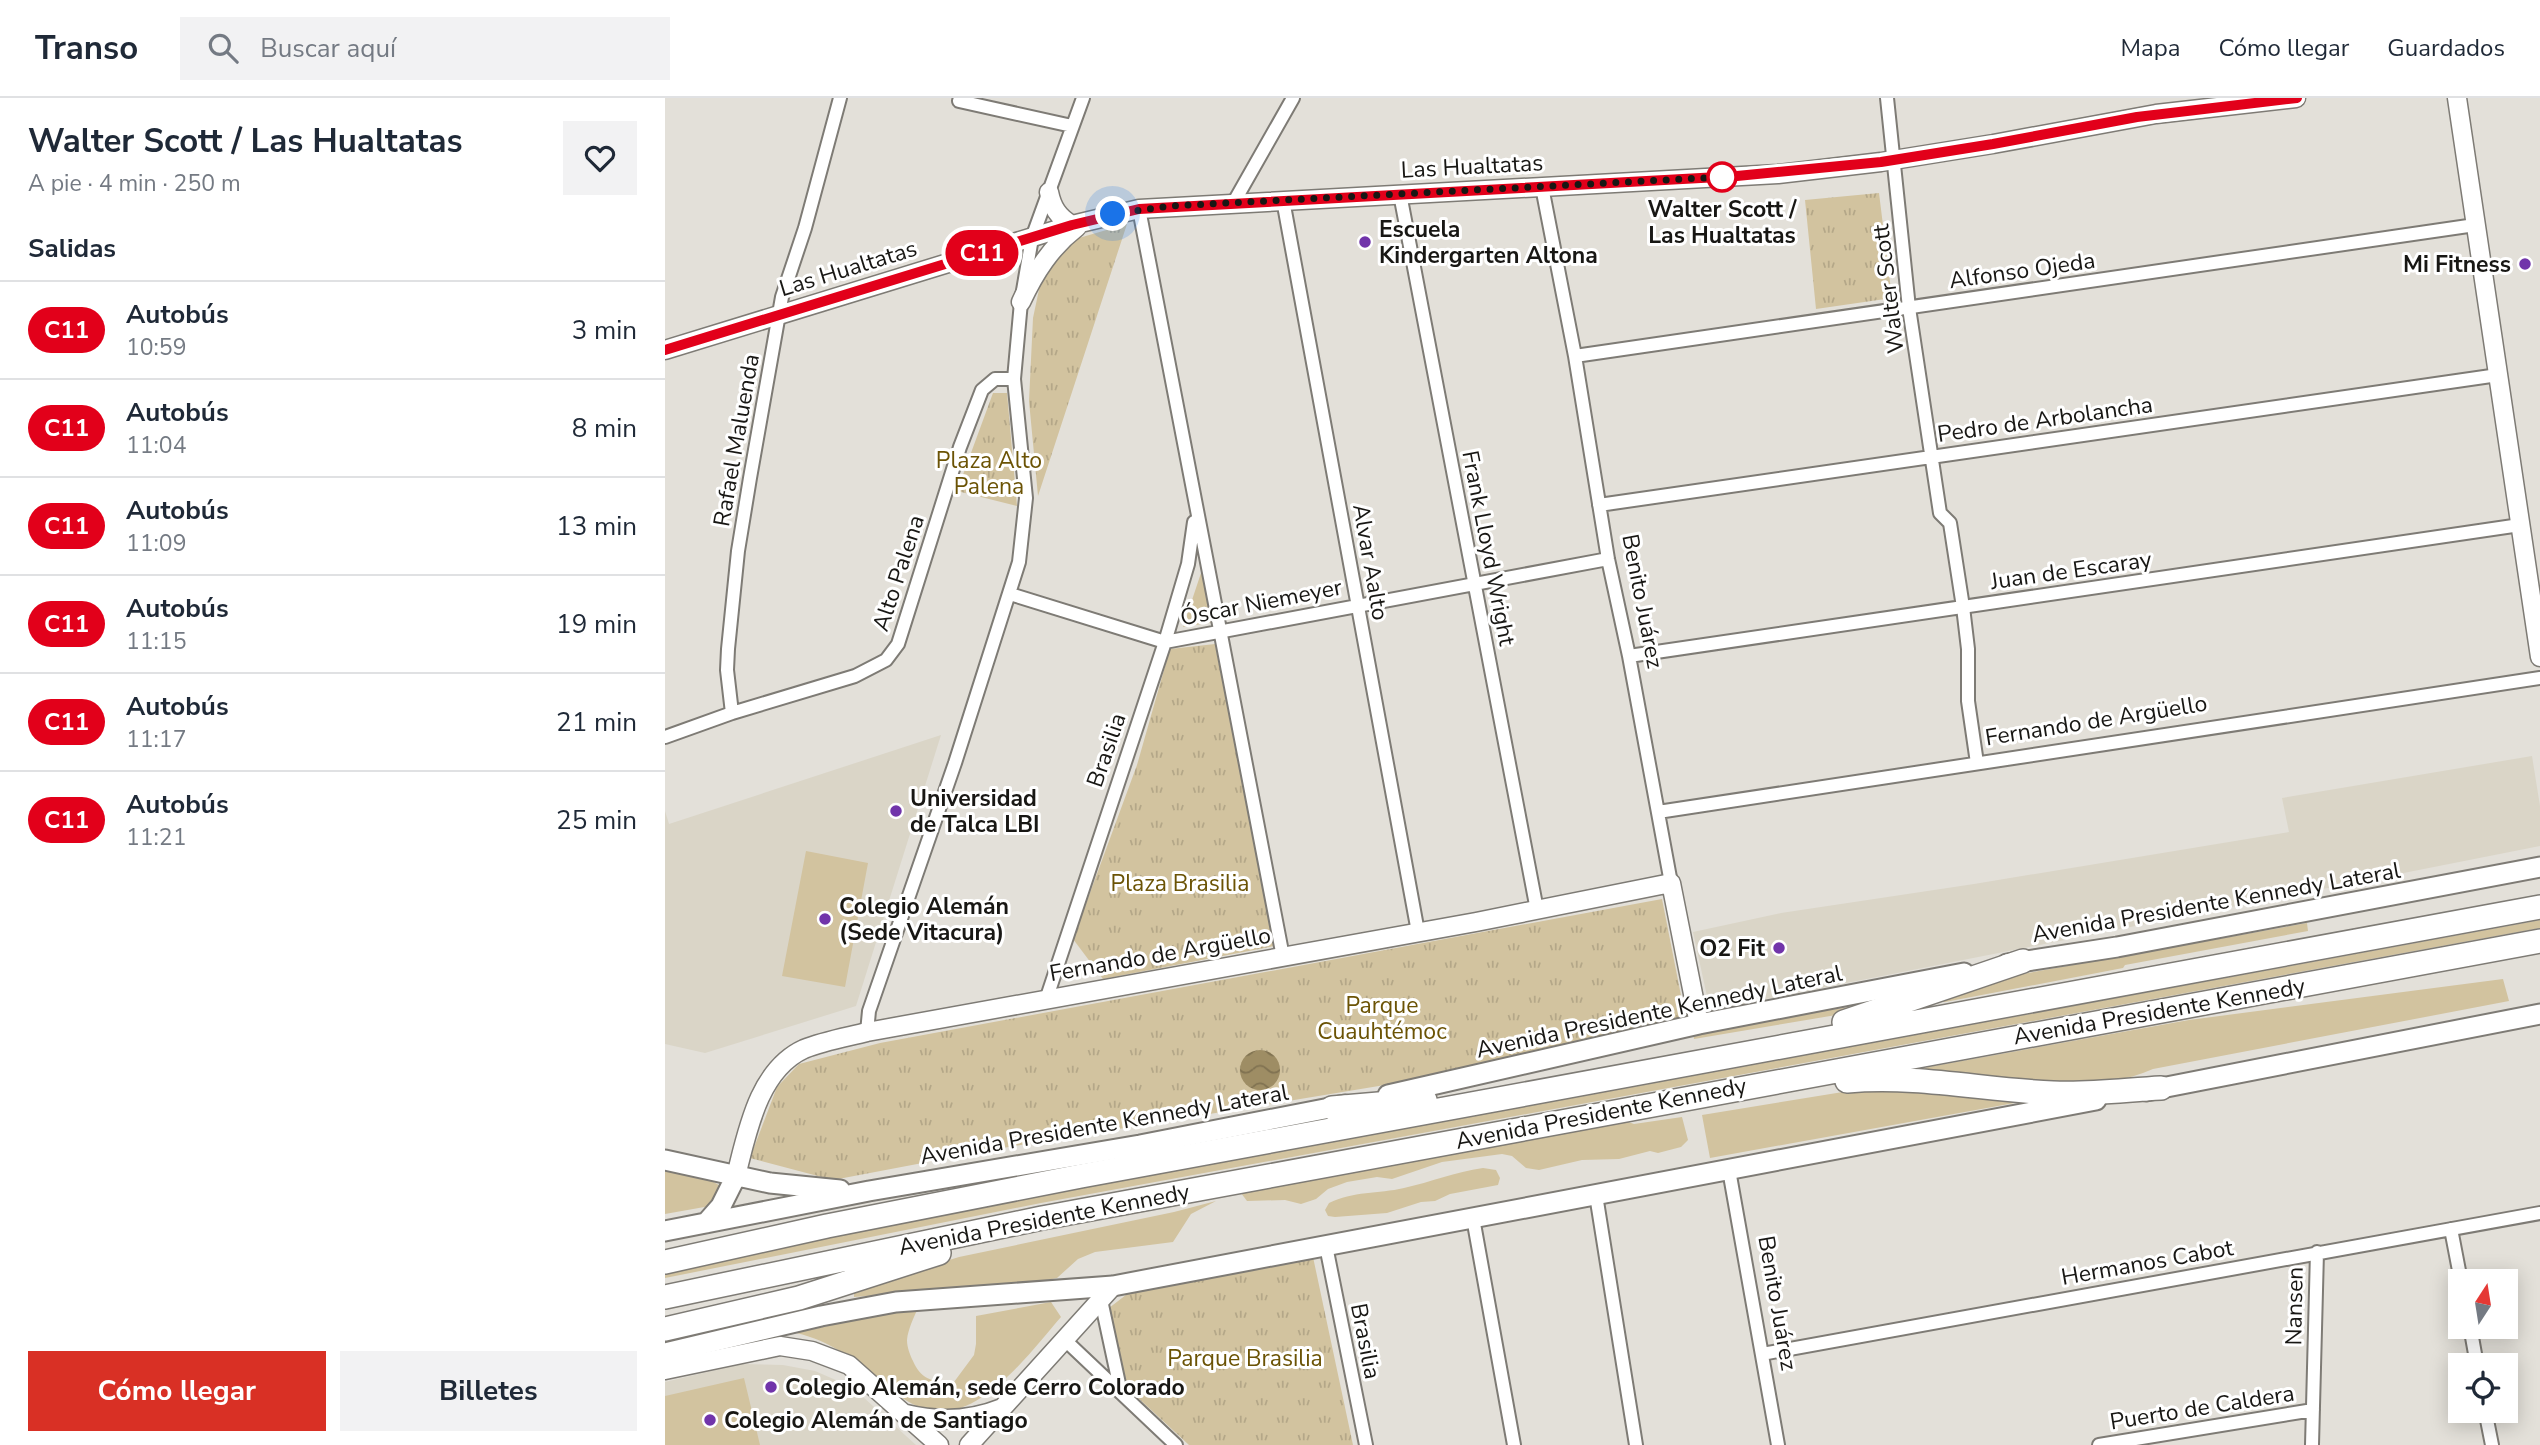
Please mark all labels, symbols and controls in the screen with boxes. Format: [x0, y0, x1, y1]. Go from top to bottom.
search box [180, 17, 670, 80]
text: Transo [35, 26, 138, 71]
icon: search [204, 29, 242, 67]
text: Buscar aquí [260, 31, 396, 66]
text: Mapa [2120, 32, 2180, 64]
text: Cómo llegar [2218, 32, 2349, 64]
text: Guardados [2387, 32, 2505, 64]
text: Walter Scott / Las Hualtatas [28, 119, 463, 164]
button: heart [563, 121, 637, 195]
street label: Las Hualtatas [1400, 147, 1544, 186]
marker: Walter Scott / Las Hualtatas [1707, 162, 1737, 192]
text: A pie · 4 min · 250 m [28, 168, 241, 199]
place label: Walter Scott / Las Hualtatas [1648, 194, 1797, 251]
your location [1095, 196, 1130, 231]
place label: Escuela Kindergarten Altona [1379, 214, 1598, 271]
street label: Walter Scott [1865, 222, 1912, 355]
line badge: C11 [942, 230, 1022, 276]
text: Salidas [28, 231, 116, 266]
street label: Las Hualtatas [776, 233, 921, 304]
marker: Escuela Kindergarten Altona [1357, 234, 1373, 250]
text: C11 [959, 237, 1005, 269]
street label: Alfonso Ojeda [1947, 245, 2097, 296]
place label: Mi Fitness [2403, 249, 2511, 280]
marker: Mi Fitness [2517, 256, 2533, 272]
text: Autobús [126, 297, 229, 332]
text: 3 min [572, 313, 637, 348]
text: C11 [44, 314, 89, 346]
text: 10:59 [126, 332, 186, 363]
street label: Rafael Maluenda [706, 351, 767, 529]
street label: Pedro de Arbolancha [1935, 389, 2155, 450]
text: Autobús [126, 395, 229, 430]
text: 8 min [572, 411, 637, 446]
text: C11 [44, 412, 89, 444]
text: 11:04 [126, 430, 186, 461]
park label: Plaza Alto Palena [936, 445, 1042, 502]
street label: Frank Lloyd Wright [1454, 448, 1523, 649]
text: Autobús [126, 493, 229, 528]
street label: Alvar Aalto [1345, 502, 1396, 623]
text: 13 min [556, 509, 637, 544]
text: C11 [44, 510, 89, 542]
street label: Alto Palena [865, 511, 932, 635]
text: 11:09 [126, 528, 186, 559]
street label: Benito Juárez [1614, 531, 1671, 671]
street label: Juan de Escaray [1988, 544, 2154, 597]
street label: Óscar Niemeyer [1178, 571, 1345, 633]
text: Autobús [126, 591, 229, 626]
text: 19 min [556, 607, 637, 642]
text: C11 [44, 608, 89, 640]
text: 11:15 [126, 626, 186, 657]
street label: Fernando de Argüello [1983, 688, 2209, 753]
text: Autobús [126, 689, 229, 724]
text: 21 min [556, 705, 637, 740]
text: C11 [44, 706, 89, 738]
street label: Brasilia [1079, 709, 1134, 791]
text: 11:17 [126, 724, 186, 755]
place label: Universidad de Talca LBI [910, 783, 1040, 840]
text: Autobús [126, 787, 229, 822]
text: 25 min [556, 803, 637, 838]
marker: Universidad de Talca LBI [888, 803, 904, 819]
text: C11 [44, 804, 89, 836]
text: 11:21 [126, 822, 186, 853]
street label: Avenida Presidente Kennedy Lateral [2029, 855, 2403, 950]
park label: Plaza Brasilia [1111, 868, 1249, 899]
place label: Colegio Alemán (Sede Vitacura) [839, 891, 1009, 948]
marker: Colegio Alemán (Sede Vitacura) [817, 911, 833, 927]
street label: Fernando de Argüello [1047, 920, 1273, 989]
place label: O2 Fit [1699, 933, 1765, 964]
marker: O2 Fit [1771, 940, 1787, 956]
street label: Avenida Presidente Kennedy Lateral [1473, 957, 1845, 1065]
street label: Avenida Presidente Kennedy [2011, 971, 2308, 1052]
park label: Parque Cuauhtémoc [1317, 990, 1447, 1047]
street label: Avenida Presidente Kennedy [1453, 1070, 1749, 1157]
street label: Avenida Presidente Kennedy Lateral [917, 1077, 1291, 1172]
street label: Avenida Presidente Kennedy [896, 1176, 1192, 1263]
street label: Hermanos Cabot [2059, 1232, 2236, 1293]
street label: Benito Juárez [1750, 1233, 1805, 1373]
street label: Nansen [2278, 1266, 2311, 1346]
north arrow [2448, 1269, 2518, 1339]
map controls [2448, 1269, 2518, 1423]
street label: Brasilia [1343, 1301, 1388, 1382]
park label: Parque Brasilia [1167, 1343, 1323, 1374]
button: Cómo llegar [28, 1351, 326, 1431]
button: Billetes [340, 1351, 637, 1431]
button: locate [2448, 1353, 2518, 1423]
place label: Colegio Alemán, sede Cerro Colorado [785, 1372, 1185, 1403]
street label: Puerto de Caldera [2108, 1378, 2297, 1437]
marker: Colegio Alemán, sede Cerro Colorado [763, 1379, 779, 1395]
place label: Colegio Alemán de Santiago [724, 1405, 1028, 1436]
marker: Colegio Alemán de Santiago [702, 1412, 718, 1428]

